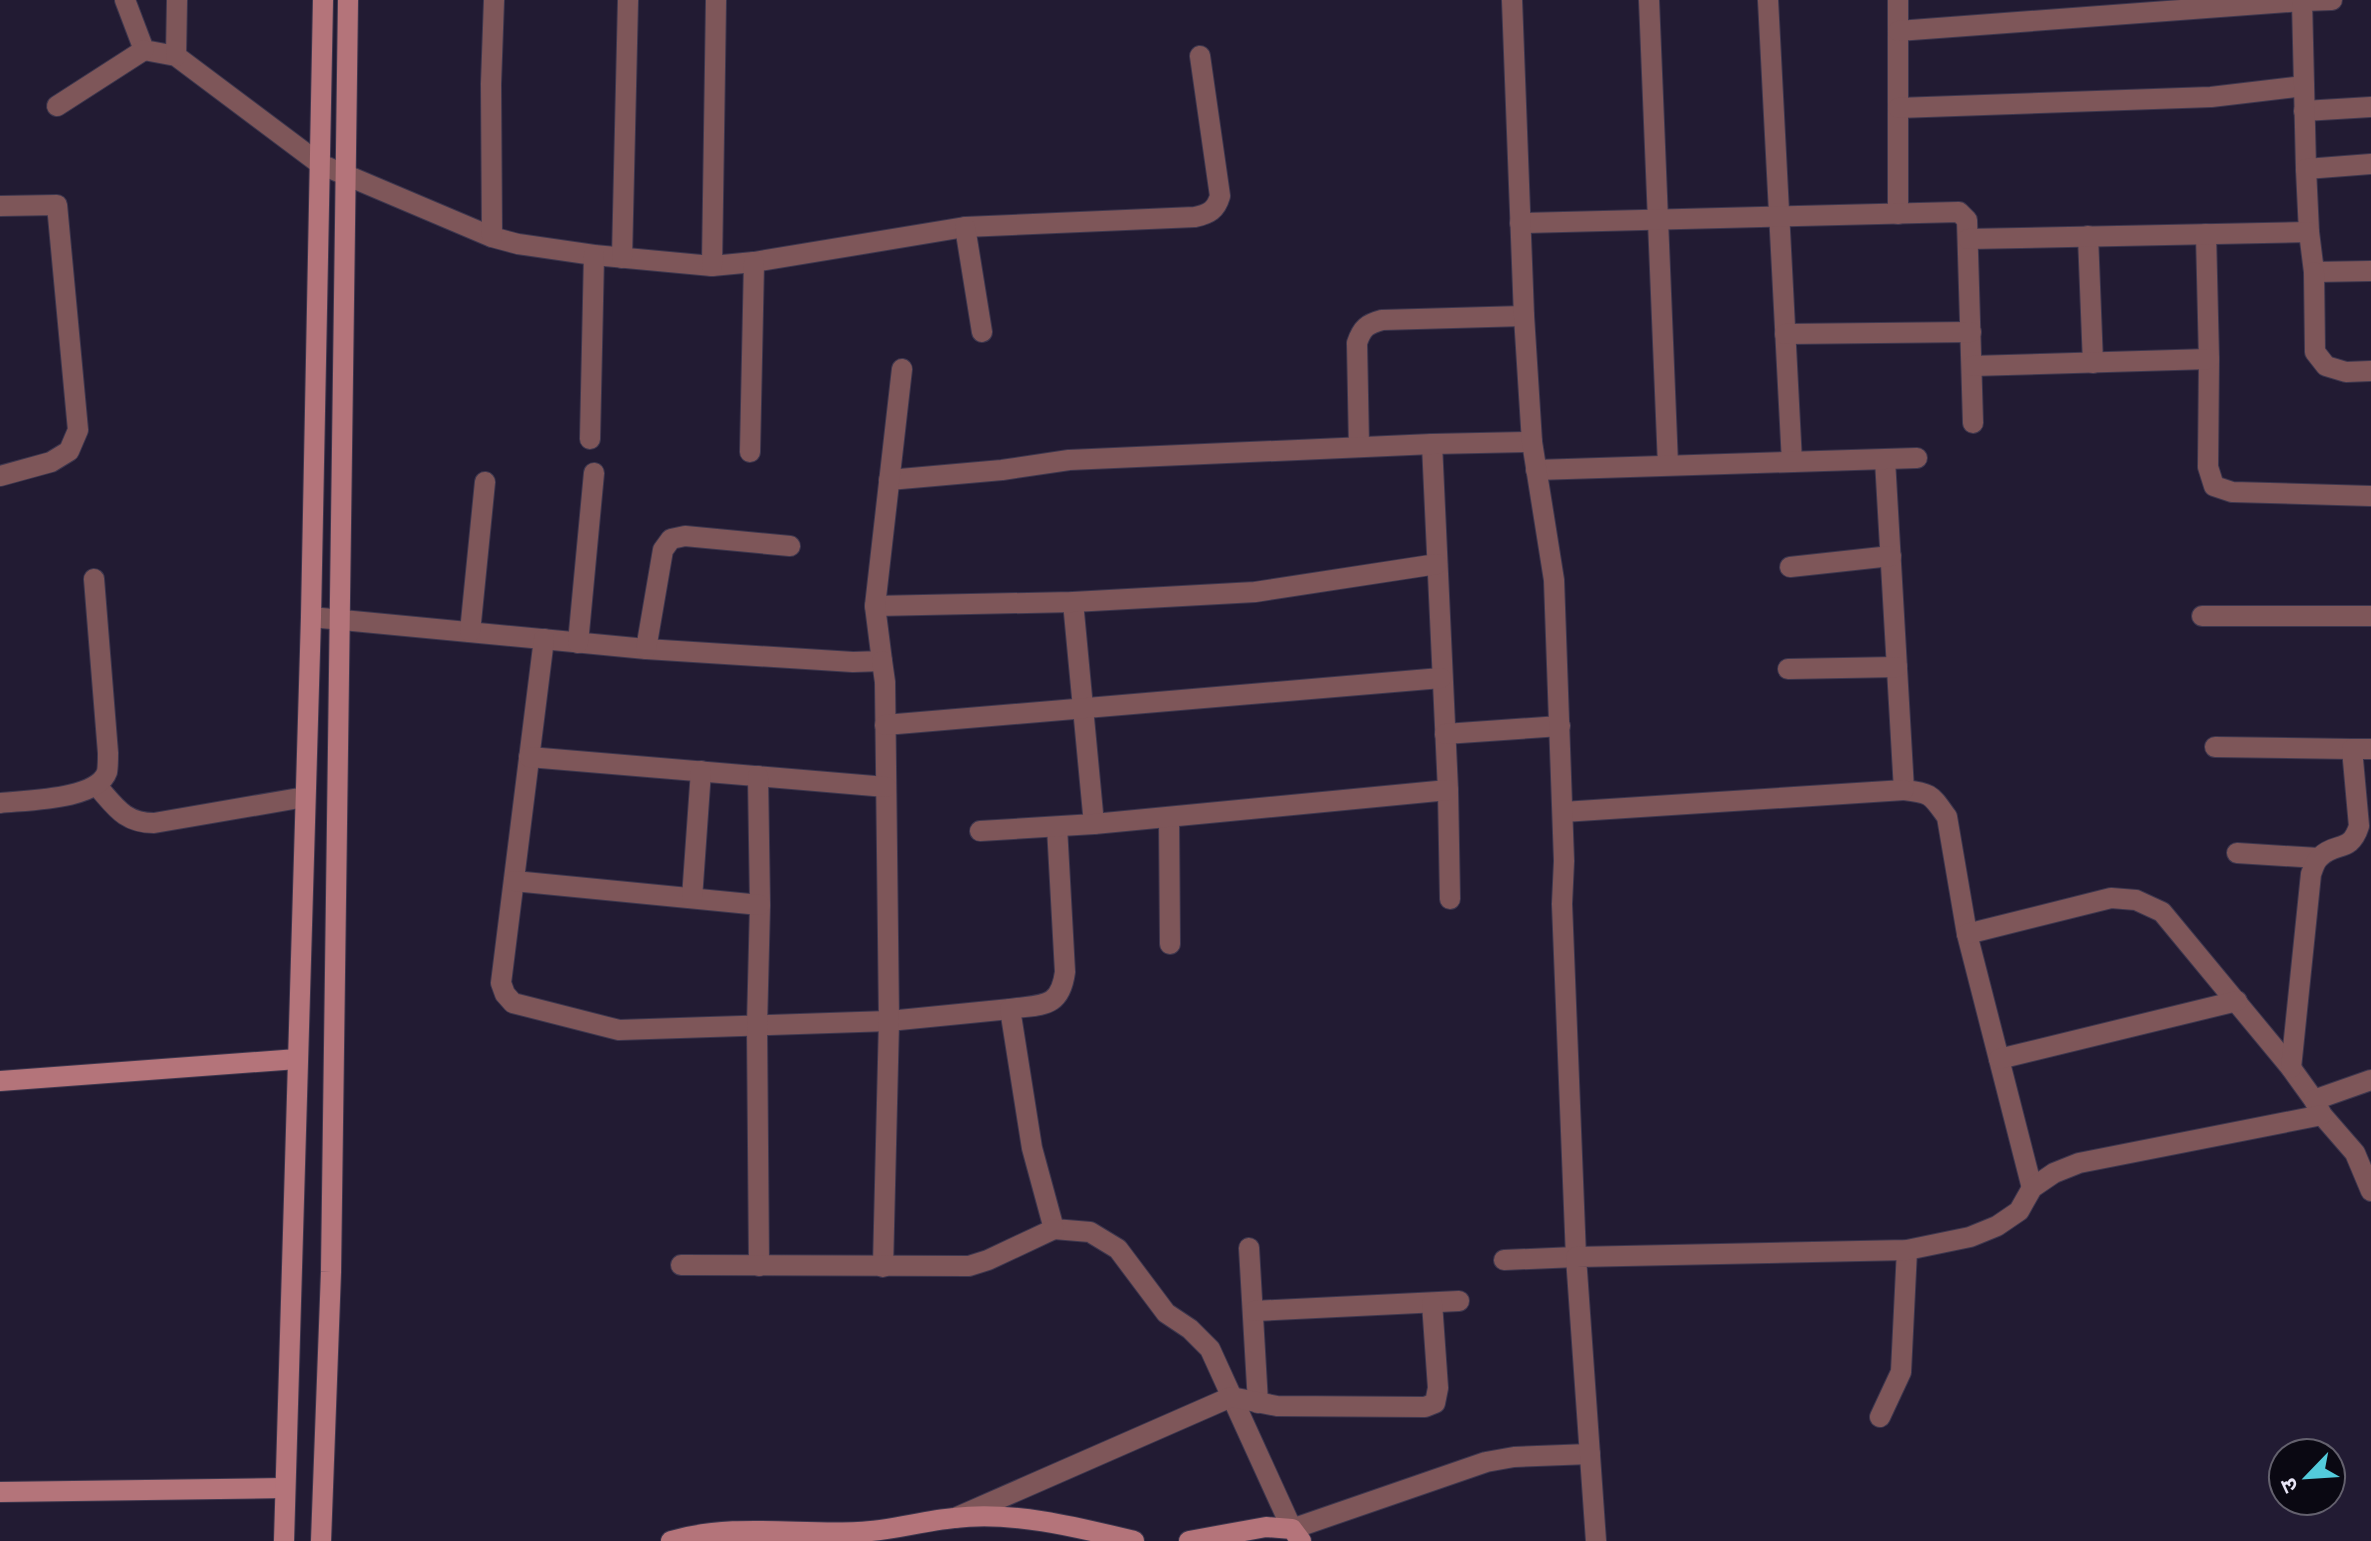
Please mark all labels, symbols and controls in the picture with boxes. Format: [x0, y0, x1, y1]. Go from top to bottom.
north arrow [2267, 1437, 2347, 1517]
text: उ [2275, 1473, 2303, 1496]

